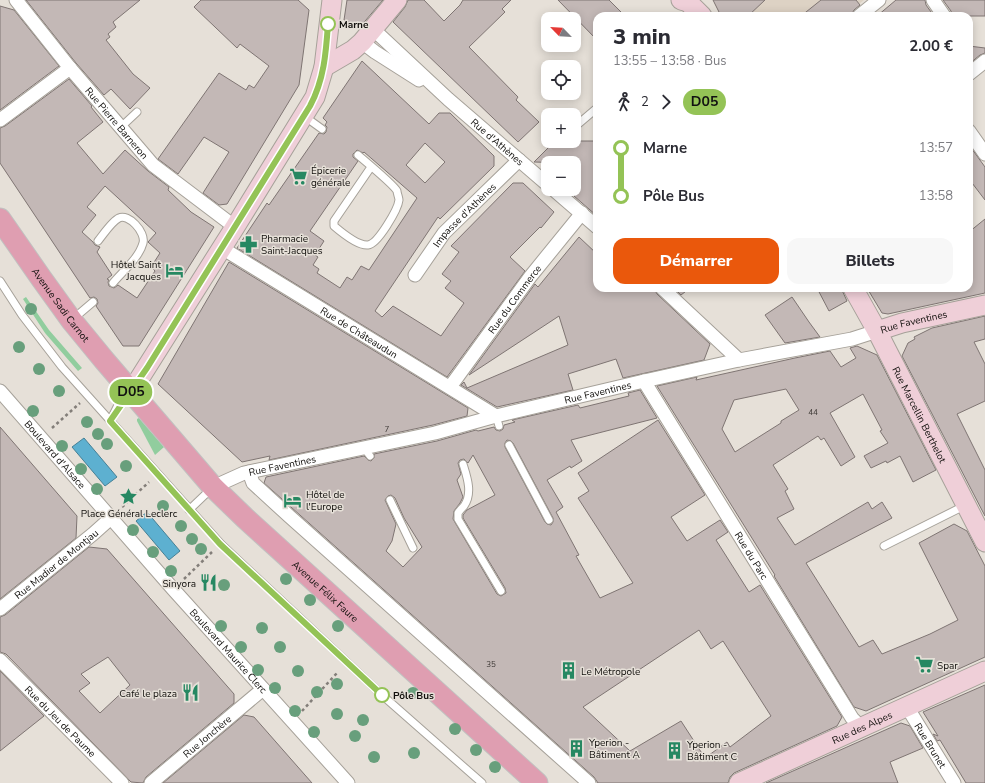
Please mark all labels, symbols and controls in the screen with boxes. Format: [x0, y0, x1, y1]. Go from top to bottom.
north arrow [541, 12, 581, 52]
map controls [541, 12, 581, 196]
marker: Marne [320, 16, 336, 32]
place label: Marne [339, 18, 369, 32]
text: 3 min [613, 22, 671, 52]
text: 2.00 € [909, 36, 953, 56]
text: 13:55 – 13:58 · Bus [613, 52, 727, 70]
button: locate [541, 60, 581, 100]
street label: Rue Pierre Barneron [81, 84, 151, 163]
icon: walk [613, 91, 635, 113]
icon: forward [655, 91, 677, 113]
text: D05 [691, 92, 718, 111]
text: 2 [641, 93, 649, 111]
button: + [541, 108, 581, 148]
street label: Rue d'Athènes [467, 116, 527, 169]
text: Marne [643, 138, 687, 158]
text: 13:57 [919, 139, 953, 157]
button: − [541, 156, 581, 196]
place label: Épicerie générale [311, 164, 350, 190]
supermarket icon: Épicerie générale [288, 166, 308, 186]
street label: Impasse d'Athènes [430, 180, 500, 250]
text: Pôle Bus [643, 186, 704, 206]
text: 13:58 [919, 187, 953, 205]
place label: Pharmacie Saint-Jacques [261, 232, 323, 258]
pharmacy icon: Pharmacie Saint-Jacques [238, 234, 258, 254]
button: Démarrer [613, 238, 779, 284]
button: Billets [787, 238, 953, 284]
place label: Hôtel Saint Jacques [111, 258, 161, 284]
hotel icon: Hôtel Saint Jacques [164, 260, 184, 280]
street label: Rue du Commerce [485, 262, 545, 337]
street label: Avenue Sadi Carnot [28, 265, 93, 346]
street label: Rue de Châteaudun [317, 304, 400, 362]
street label: Rue Faventines [879, 307, 949, 337]
street label: Rue Marcellin Berthelot [888, 364, 950, 466]
street label: Rue Faventines [563, 378, 633, 408]
line badge: D05 [108, 379, 154, 405]
text: D05 [117, 382, 145, 401]
house number: 44 [808, 407, 818, 418]
street label: Boulevard d'Alsace [21, 418, 88, 492]
house number: 7 [385, 424, 390, 435]
street label: Rue Faventines [247, 452, 318, 480]
place icon: Place Général Leclerc [119, 486, 139, 506]
place label: Hôtel de l'Europe [306, 488, 345, 514]
hotel icon: Hôtel de l'Europe [283, 490, 303, 510]
place label: Place Général Leclerc [81, 507, 178, 521]
street label: Rue Madier de Montjau [12, 526, 102, 603]
street label: Rue du Parc [731, 529, 771, 583]
street label: Avenue Félix Faure [289, 558, 361, 626]
restaurant icon: Sinyora [199, 573, 219, 593]
place label: Sinyora [162, 577, 196, 591]
street label: Boulevard Maurice Clerc [186, 606, 270, 697]
supermarket icon: Spar [914, 655, 934, 675]
house number: 35 [486, 659, 496, 670]
place label: Spar [937, 659, 958, 673]
building icon: Le Métropole [558, 661, 578, 681]
place label: Le Métropole [581, 665, 640, 679]
street label: Rue du Jeu de Paume [21, 683, 99, 761]
restaurant icon: Café le plaza [180, 683, 200, 703]
place label: Café le plaza [119, 687, 177, 701]
marker: Pôle Bus [374, 687, 390, 703]
place label: Pôle Bus [393, 689, 434, 703]
street label: Rue des Alpes [830, 708, 895, 748]
street label: Rue Jonchère [180, 712, 235, 761]
street label: Rue Brunet [911, 721, 949, 771]
place label: Yperion - Bâtiment A [588, 736, 641, 762]
building icon: Yperion - Bâtiment A [566, 738, 586, 758]
place label: Yperion - Bâtiment C [686, 738, 738, 764]
building icon: Yperion - Bâtiment C [664, 740, 684, 760]

